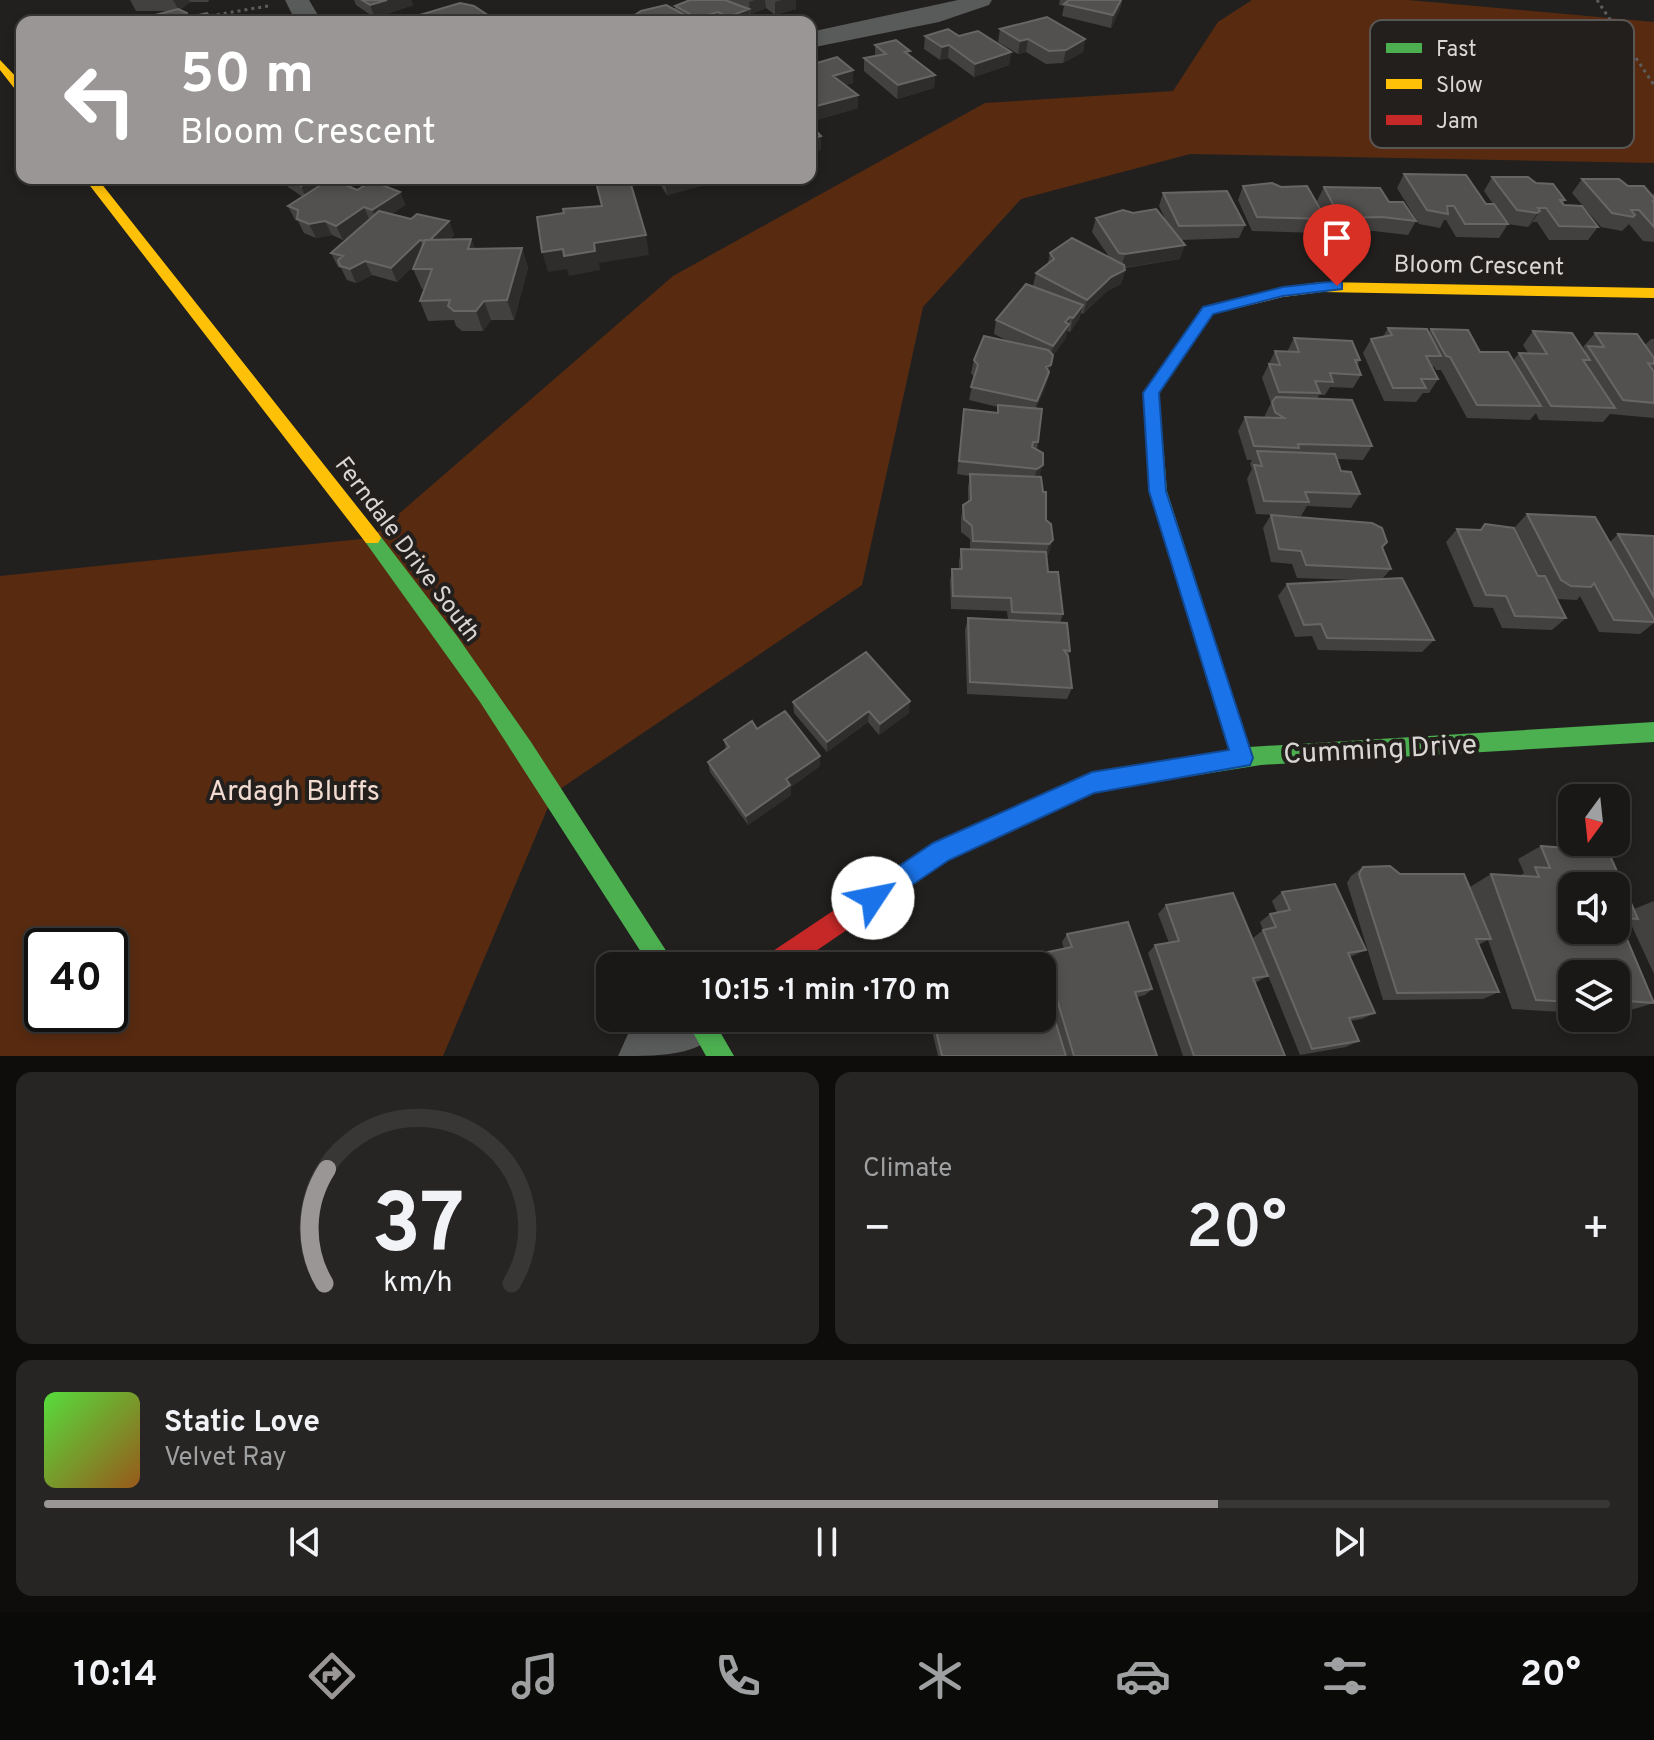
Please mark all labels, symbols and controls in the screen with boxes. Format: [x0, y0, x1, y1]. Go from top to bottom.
legend [1370, 20, 1634, 148]
text: Fast [1436, 37, 1477, 64]
text: 50 m [180, 42, 314, 112]
icon: left [48, 48, 152, 152]
text: Slow [1436, 73, 1483, 100]
text: Jam [1436, 109, 1479, 136]
text: Bloom Crescent [180, 111, 436, 157]
pin [1303, 204, 1371, 286]
icon: arrive [1315, 216, 1359, 260]
street label: Bloom Crescent [1393, 251, 1565, 283]
street label: Ferndale Drive South [327, 452, 486, 649]
street label: Cumming Drive [1282, 728, 1478, 774]
park label: Ardagh Bluffs [208, 775, 380, 811]
north arrow [1558, 784, 1630, 856]
map controls [1558, 784, 1630, 1032]
position arrow [831, 856, 915, 940]
button: sound [1558, 872, 1630, 944]
speed limit sign: 40 [24, 928, 128, 1032]
button: layers [1558, 960, 1630, 1032]
text: 10:15 · 1 min · 170 m [702, 973, 950, 1010]
text: Climate [863, 1153, 952, 1186]
text: 37 [371, 1177, 464, 1282]
text: 20° [1186, 1193, 1287, 1269]
text: − [863, 1203, 891, 1259]
text: + [1582, 1203, 1610, 1259]
text: km/h [383, 1266, 452, 1302]
text: Static Love [164, 1405, 320, 1442]
text: Velvet Ray [164, 1442, 287, 1475]
icon: previous [283, 1520, 327, 1564]
icon: pause [805, 1520, 849, 1564]
icon: next [1327, 1520, 1371, 1564]
icon: directions [304, 1648, 360, 1704]
icon: music [507, 1648, 563, 1704]
icon: phone [710, 1648, 766, 1704]
icon: climate [912, 1648, 968, 1704]
icon: car [1115, 1648, 1171, 1704]
icon: filters [1317, 1648, 1373, 1704]
text: 10:14 [73, 1653, 158, 1699]
text: 20° [1520, 1653, 1581, 1699]

